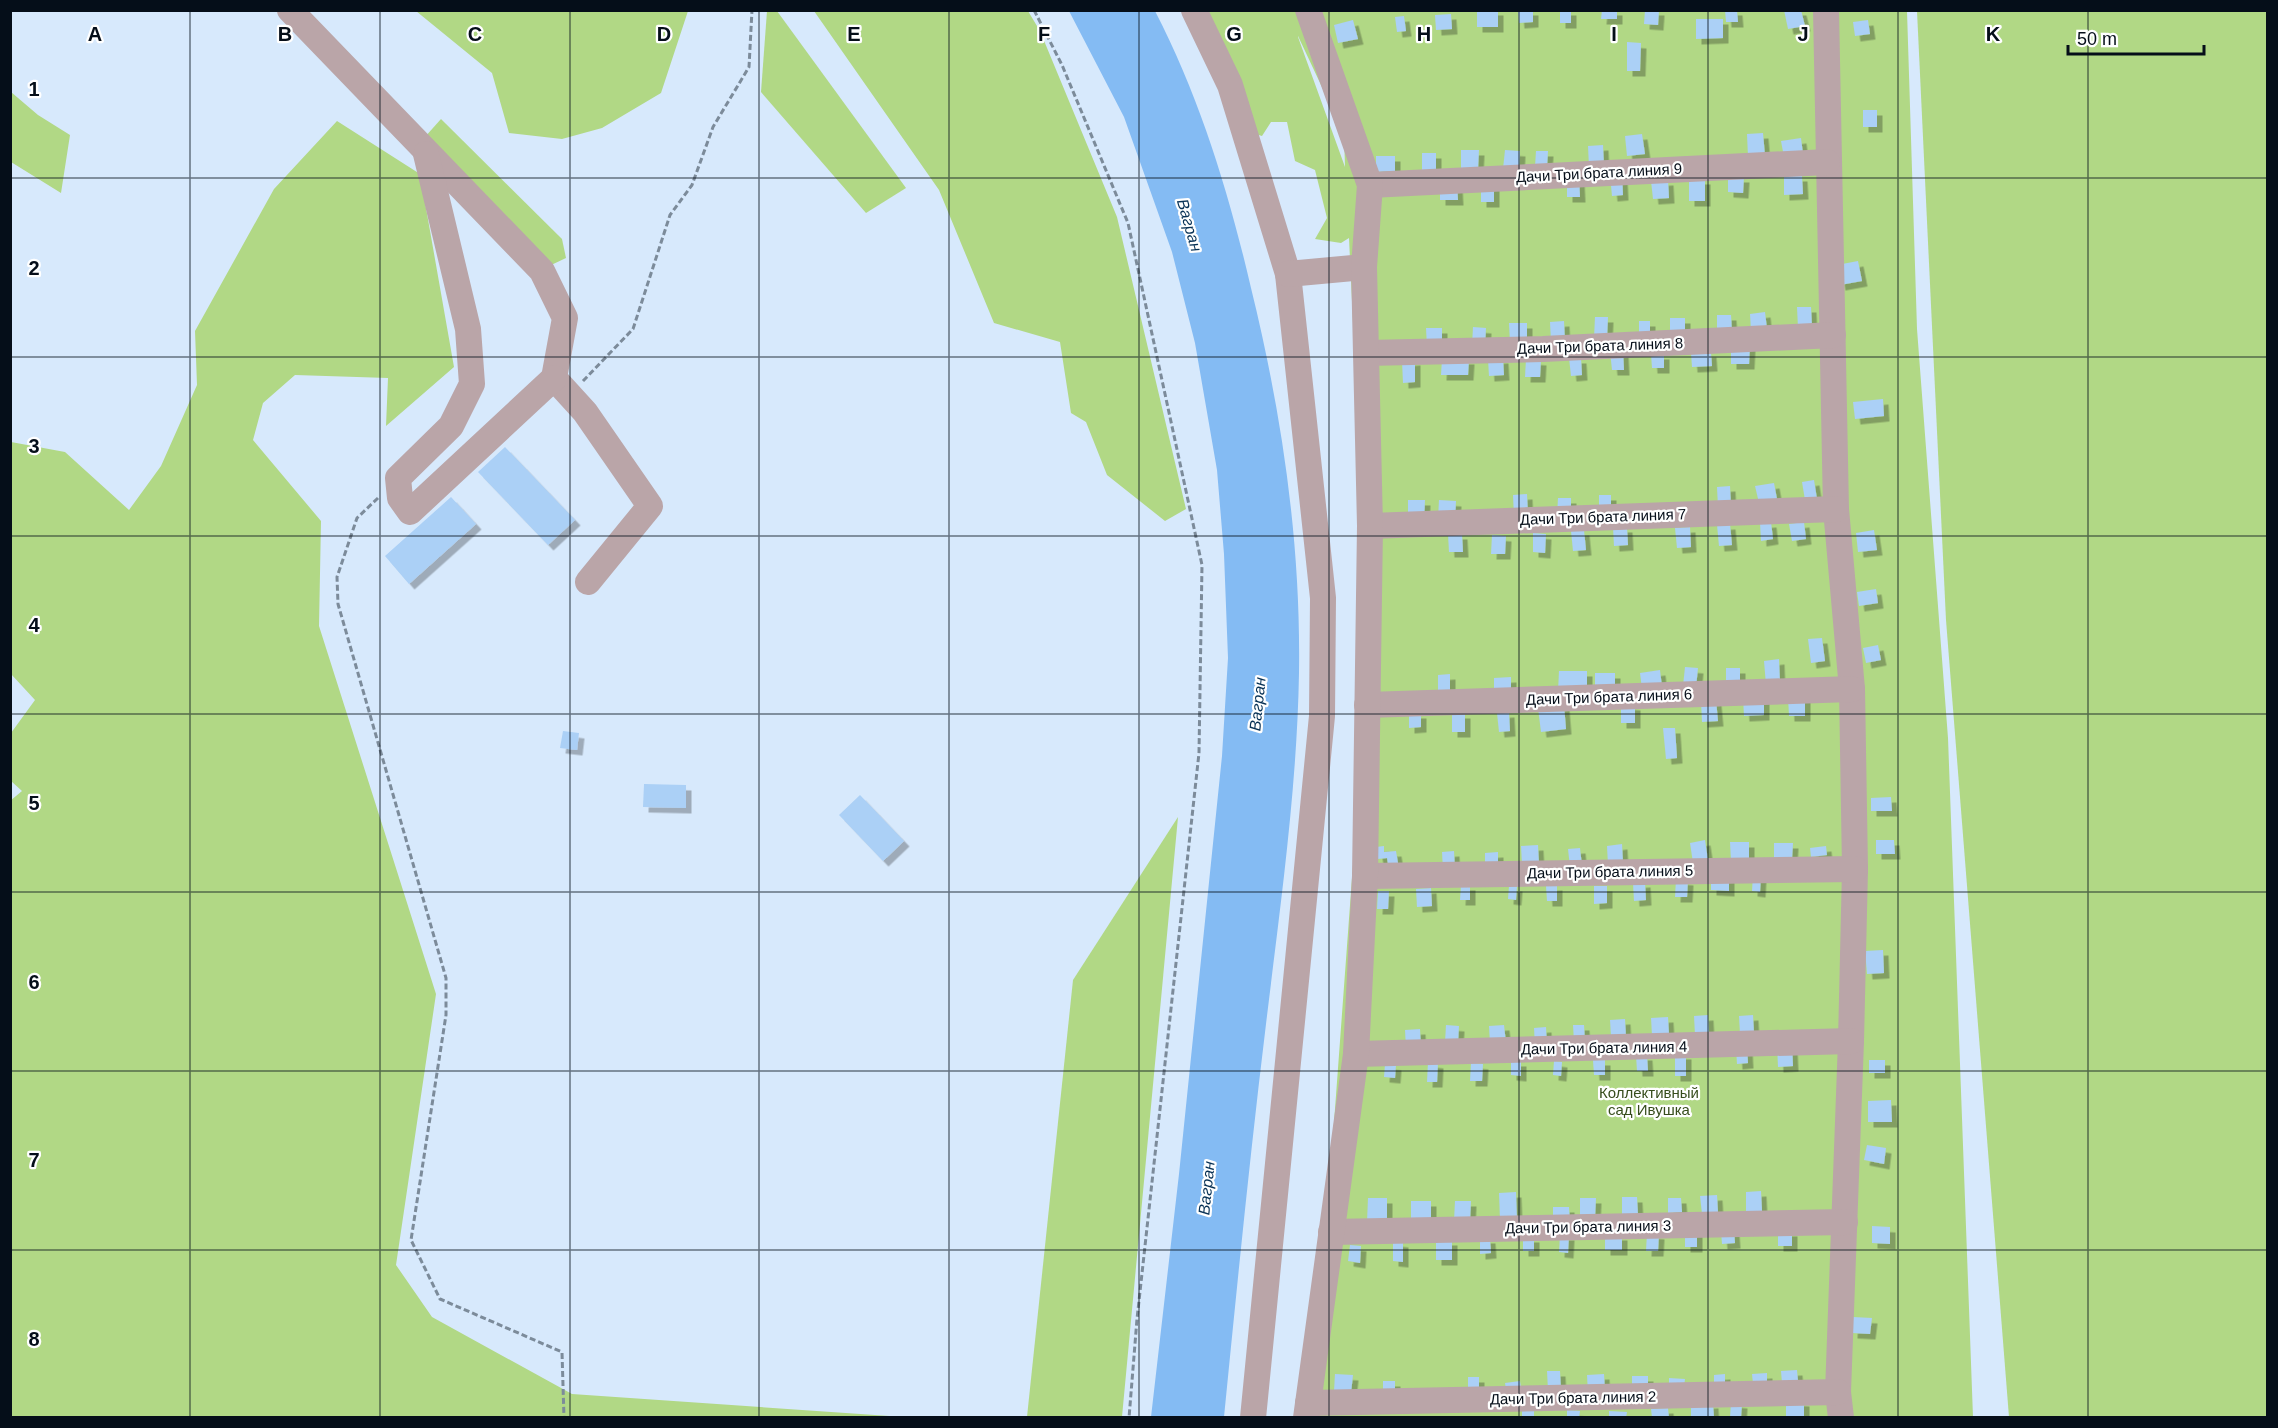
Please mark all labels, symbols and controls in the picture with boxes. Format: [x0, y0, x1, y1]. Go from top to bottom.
scale bar [2068, 18, 2204, 56]
text: A [88, 23, 102, 45]
text: B [278, 23, 292, 45]
text: C [468, 23, 482, 45]
text: D [657, 23, 671, 45]
text: E [847, 23, 861, 45]
text: F [1038, 23, 1050, 45]
text: G [1226, 23, 1242, 45]
text: H [1417, 23, 1431, 45]
text: I [1611, 23, 1617, 45]
text: J [1797, 23, 1809, 45]
text: K [1986, 23, 2001, 45]
text: 50 m [2077, 29, 2117, 49]
text: 1 [28, 78, 40, 100]
street label: Дачи Три брата линия 9 [1515, 160, 1682, 185]
water label: Вагран [1174, 197, 1205, 254]
text: 2 [28, 257, 40, 279]
street label: Дачи Три брата линия 8 [1517, 334, 1683, 357]
text: 3 [28, 435, 40, 457]
street label: Дачи Три брата линия 7 [1520, 505, 1686, 528]
text: 4 [28, 614, 40, 636]
water label: Вагран [1246, 676, 1269, 732]
street label: Дачи Три брата линия 6 [1526, 685, 1692, 708]
text: 5 [28, 792, 40, 814]
street label: Дачи Три брата линия 5 [1527, 862, 1693, 881]
text: 6 [28, 971, 40, 993]
street label: Дачи Три брата линия 4 [1521, 1038, 1687, 1057]
park label: Коллективный сад Ивушка [1599, 1084, 1699, 1118]
text: 7 [28, 1149, 40, 1171]
water label: Вагран [1195, 1160, 1218, 1216]
street label: Дачи Три брата линия 3 [1505, 1217, 1671, 1236]
text: 8 [28, 1328, 40, 1350]
street label: Дачи Три брата линия 2 [1490, 1388, 1656, 1407]

